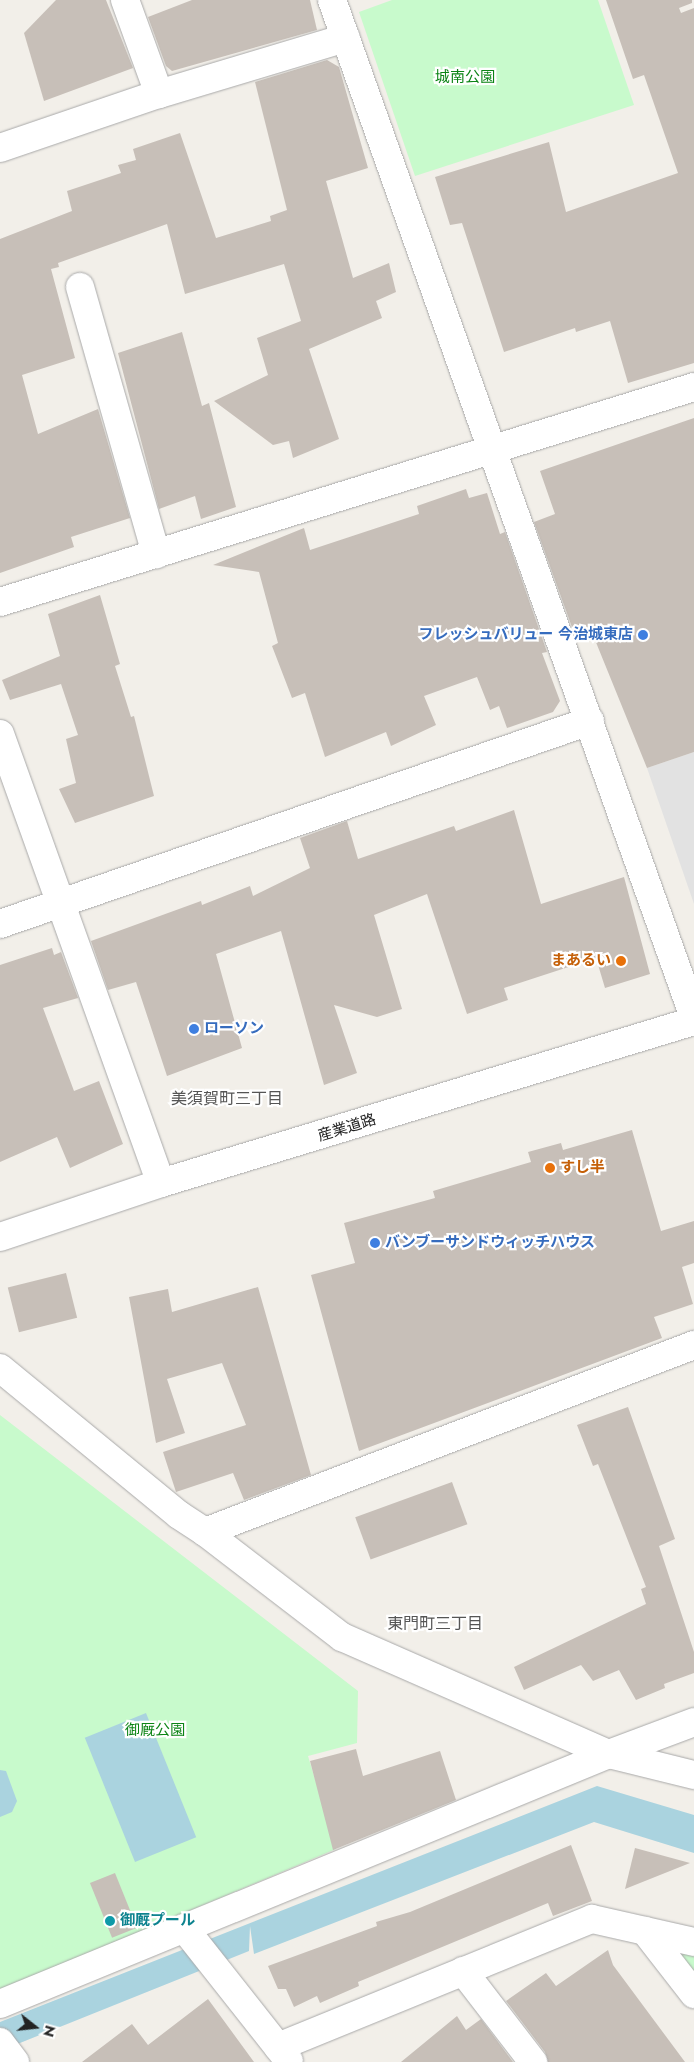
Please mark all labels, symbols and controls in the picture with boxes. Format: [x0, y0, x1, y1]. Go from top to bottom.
park label: 城南公園 [435, 69, 495, 87]
place label: フレッシュバリュー 今治城東店 [419, 626, 633, 644]
marker: フレッシュバリュー 今治城東店 [637, 629, 649, 641]
place label: まあるい [551, 952, 611, 970]
marker: まあるい [615, 955, 627, 967]
place label: ローソン [204, 1020, 264, 1038]
marker: ローソン [188, 1023, 200, 1035]
district label: 美須賀町三丁目 [171, 1089, 283, 1109]
street label: 産業道路 [316, 1111, 378, 1145]
place label: すし半 [560, 1159, 605, 1177]
marker: すし半 [544, 1162, 556, 1174]
place label: バンブーサンドウィッチハウス [385, 1234, 595, 1252]
marker: バンブーサンドウィッチハウス [369, 1237, 381, 1249]
district label: 東門町三丁目 [387, 1614, 483, 1634]
park label: 御厩公園 [125, 1722, 185, 1740]
place label: 御厩プール [120, 1912, 195, 1930]
marker: 御厩プール [104, 1915, 116, 1927]
north arrow [10, 2002, 60, 2052]
text: N [38, 2023, 61, 2039]

